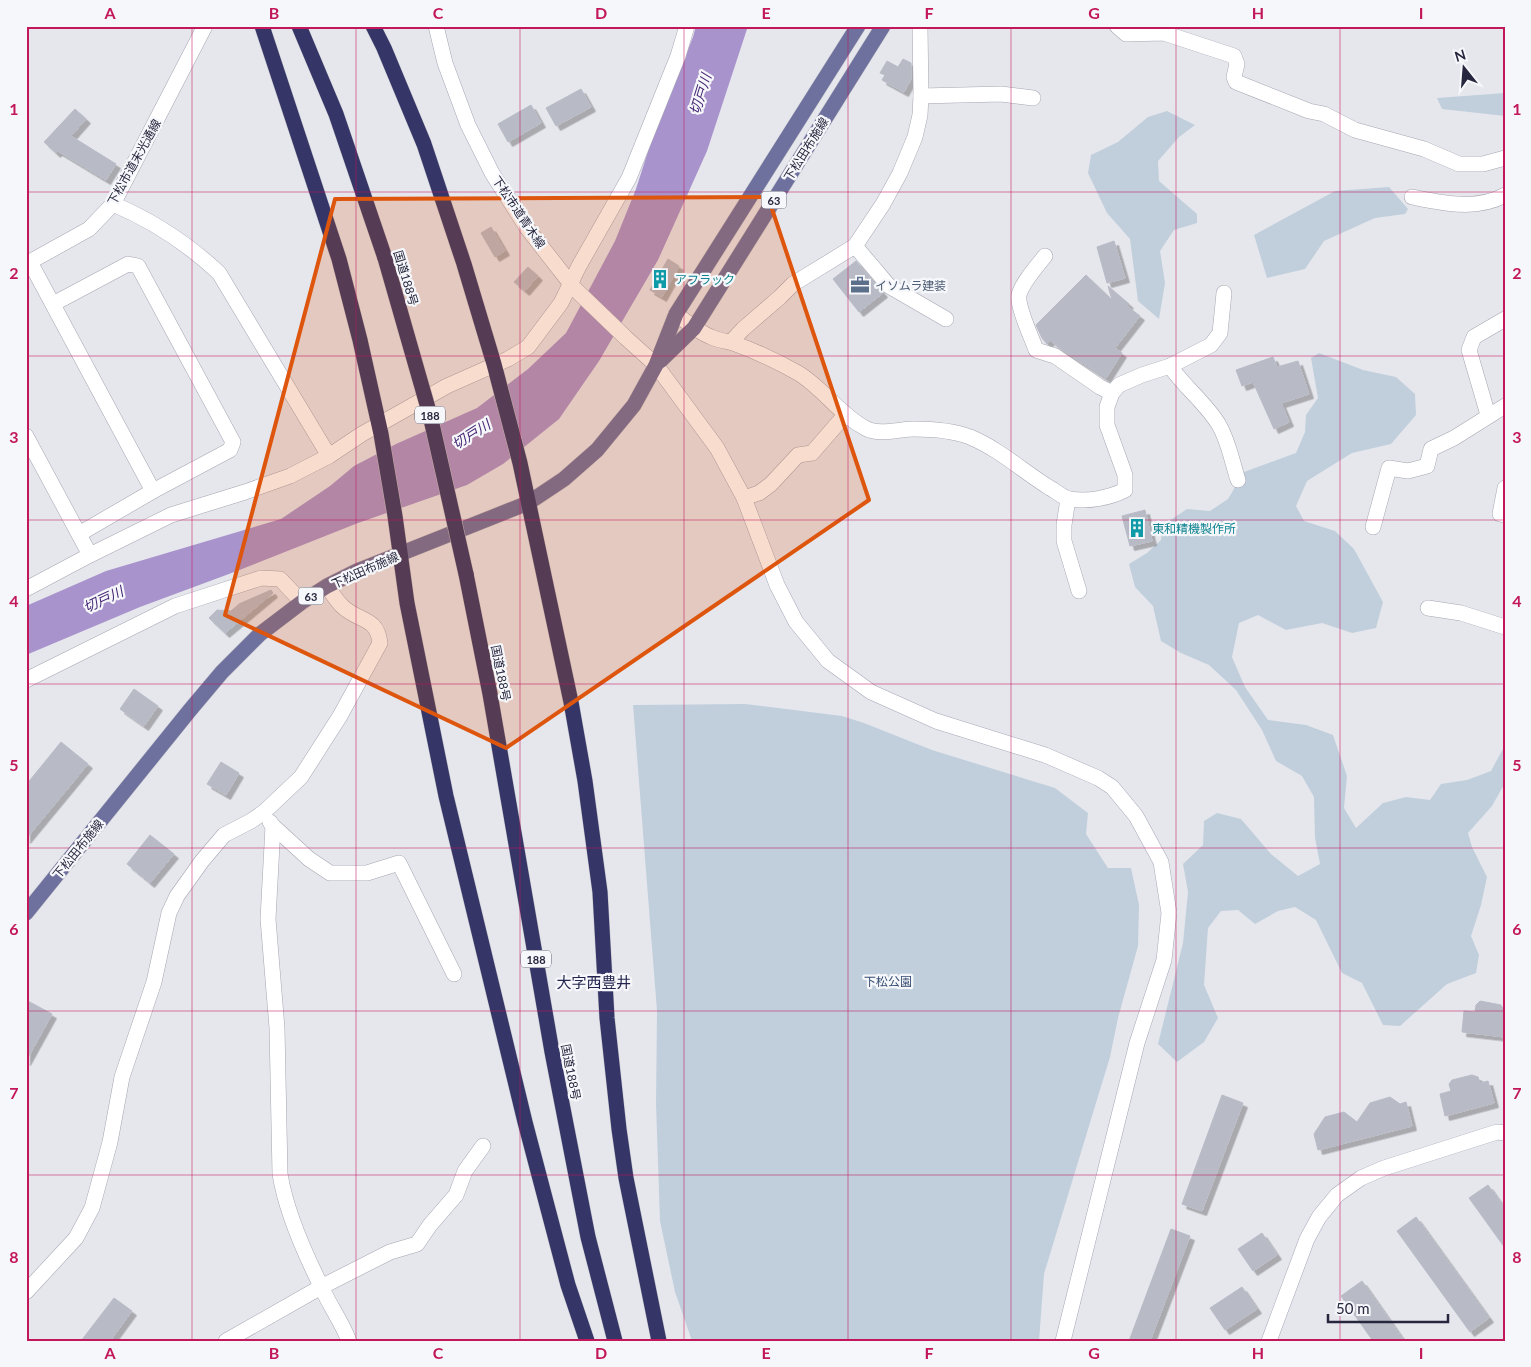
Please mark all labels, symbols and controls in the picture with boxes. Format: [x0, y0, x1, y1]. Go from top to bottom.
text: A [103, 3, 116, 22]
text: B [269, 3, 279, 22]
text: C [433, 3, 444, 22]
text: D [595, 3, 607, 22]
text: E [761, 3, 771, 22]
text: F [924, 3, 934, 22]
text: G [1088, 3, 1100, 22]
text: H [1252, 3, 1264, 22]
text: I [1419, 3, 1423, 22]
north arrow [1438, 42, 1488, 92]
text: N [1452, 45, 1468, 65]
water label: 切戸川 [686, 70, 715, 117]
text: 1 [9, 99, 19, 118]
text: 1 [1512, 99, 1522, 118]
street label: 下松田布施線 [781, 114, 831, 184]
street label: 下松市道末光通線 [104, 116, 164, 208]
street label: 下松市道青木線 [489, 173, 549, 251]
road number: 63 [762, 192, 786, 208]
street label: 国道188号 [391, 249, 421, 307]
text: 2 [9, 263, 19, 282]
text: 2 [1512, 263, 1522, 282]
building icon: アフラック [649, 268, 671, 290]
place label: アフラック [675, 272, 735, 287]
office icon: イソムラ建装 [849, 274, 871, 296]
place label: イソムラ建装 [875, 278, 946, 293]
road number: 188 [415, 406, 445, 424]
water label: 切戸川 [449, 415, 495, 452]
text: 3 [9, 427, 19, 446]
text: 3 [1512, 427, 1522, 446]
building icon: 東和精機製作所 [1126, 517, 1148, 539]
place label: 東和精機製作所 [1152, 521, 1236, 536]
street label: 下松田布施線 [329, 549, 401, 591]
water label: 切戸川 [80, 582, 127, 616]
road number: 63 [298, 588, 324, 604]
text: 4 [9, 591, 19, 610]
text: 4 [1512, 591, 1522, 610]
street label: 国道188号 [488, 644, 514, 702]
text: 5 [9, 755, 19, 774]
text: 5 [1512, 755, 1522, 774]
street label: 下松田布施線 [50, 816, 106, 882]
text: 6 [9, 919, 19, 938]
text: 6 [1512, 919, 1522, 938]
road number: 188 [521, 951, 551, 968]
district label: 大字西豊井 [556, 973, 632, 991]
park label: 下松公園 [864, 974, 912, 989]
street label: 国道188号 [558, 1043, 584, 1101]
text: 7 [9, 1083, 19, 1102]
text: 7 [1512, 1083, 1522, 1102]
text: 8 [9, 1247, 19, 1266]
text: 8 [1512, 1247, 1522, 1266]
scale bar [1328, 1292, 1448, 1324]
text: 50 m [1336, 1299, 1370, 1317]
text: A [103, 1343, 116, 1362]
text: B [269, 1343, 279, 1362]
text: C [433, 1343, 444, 1362]
text: D [595, 1343, 607, 1362]
text: E [761, 1343, 771, 1362]
text: F [924, 1343, 934, 1362]
text: G [1088, 1343, 1100, 1362]
text: H [1252, 1343, 1264, 1362]
text: I [1419, 1343, 1423, 1362]

